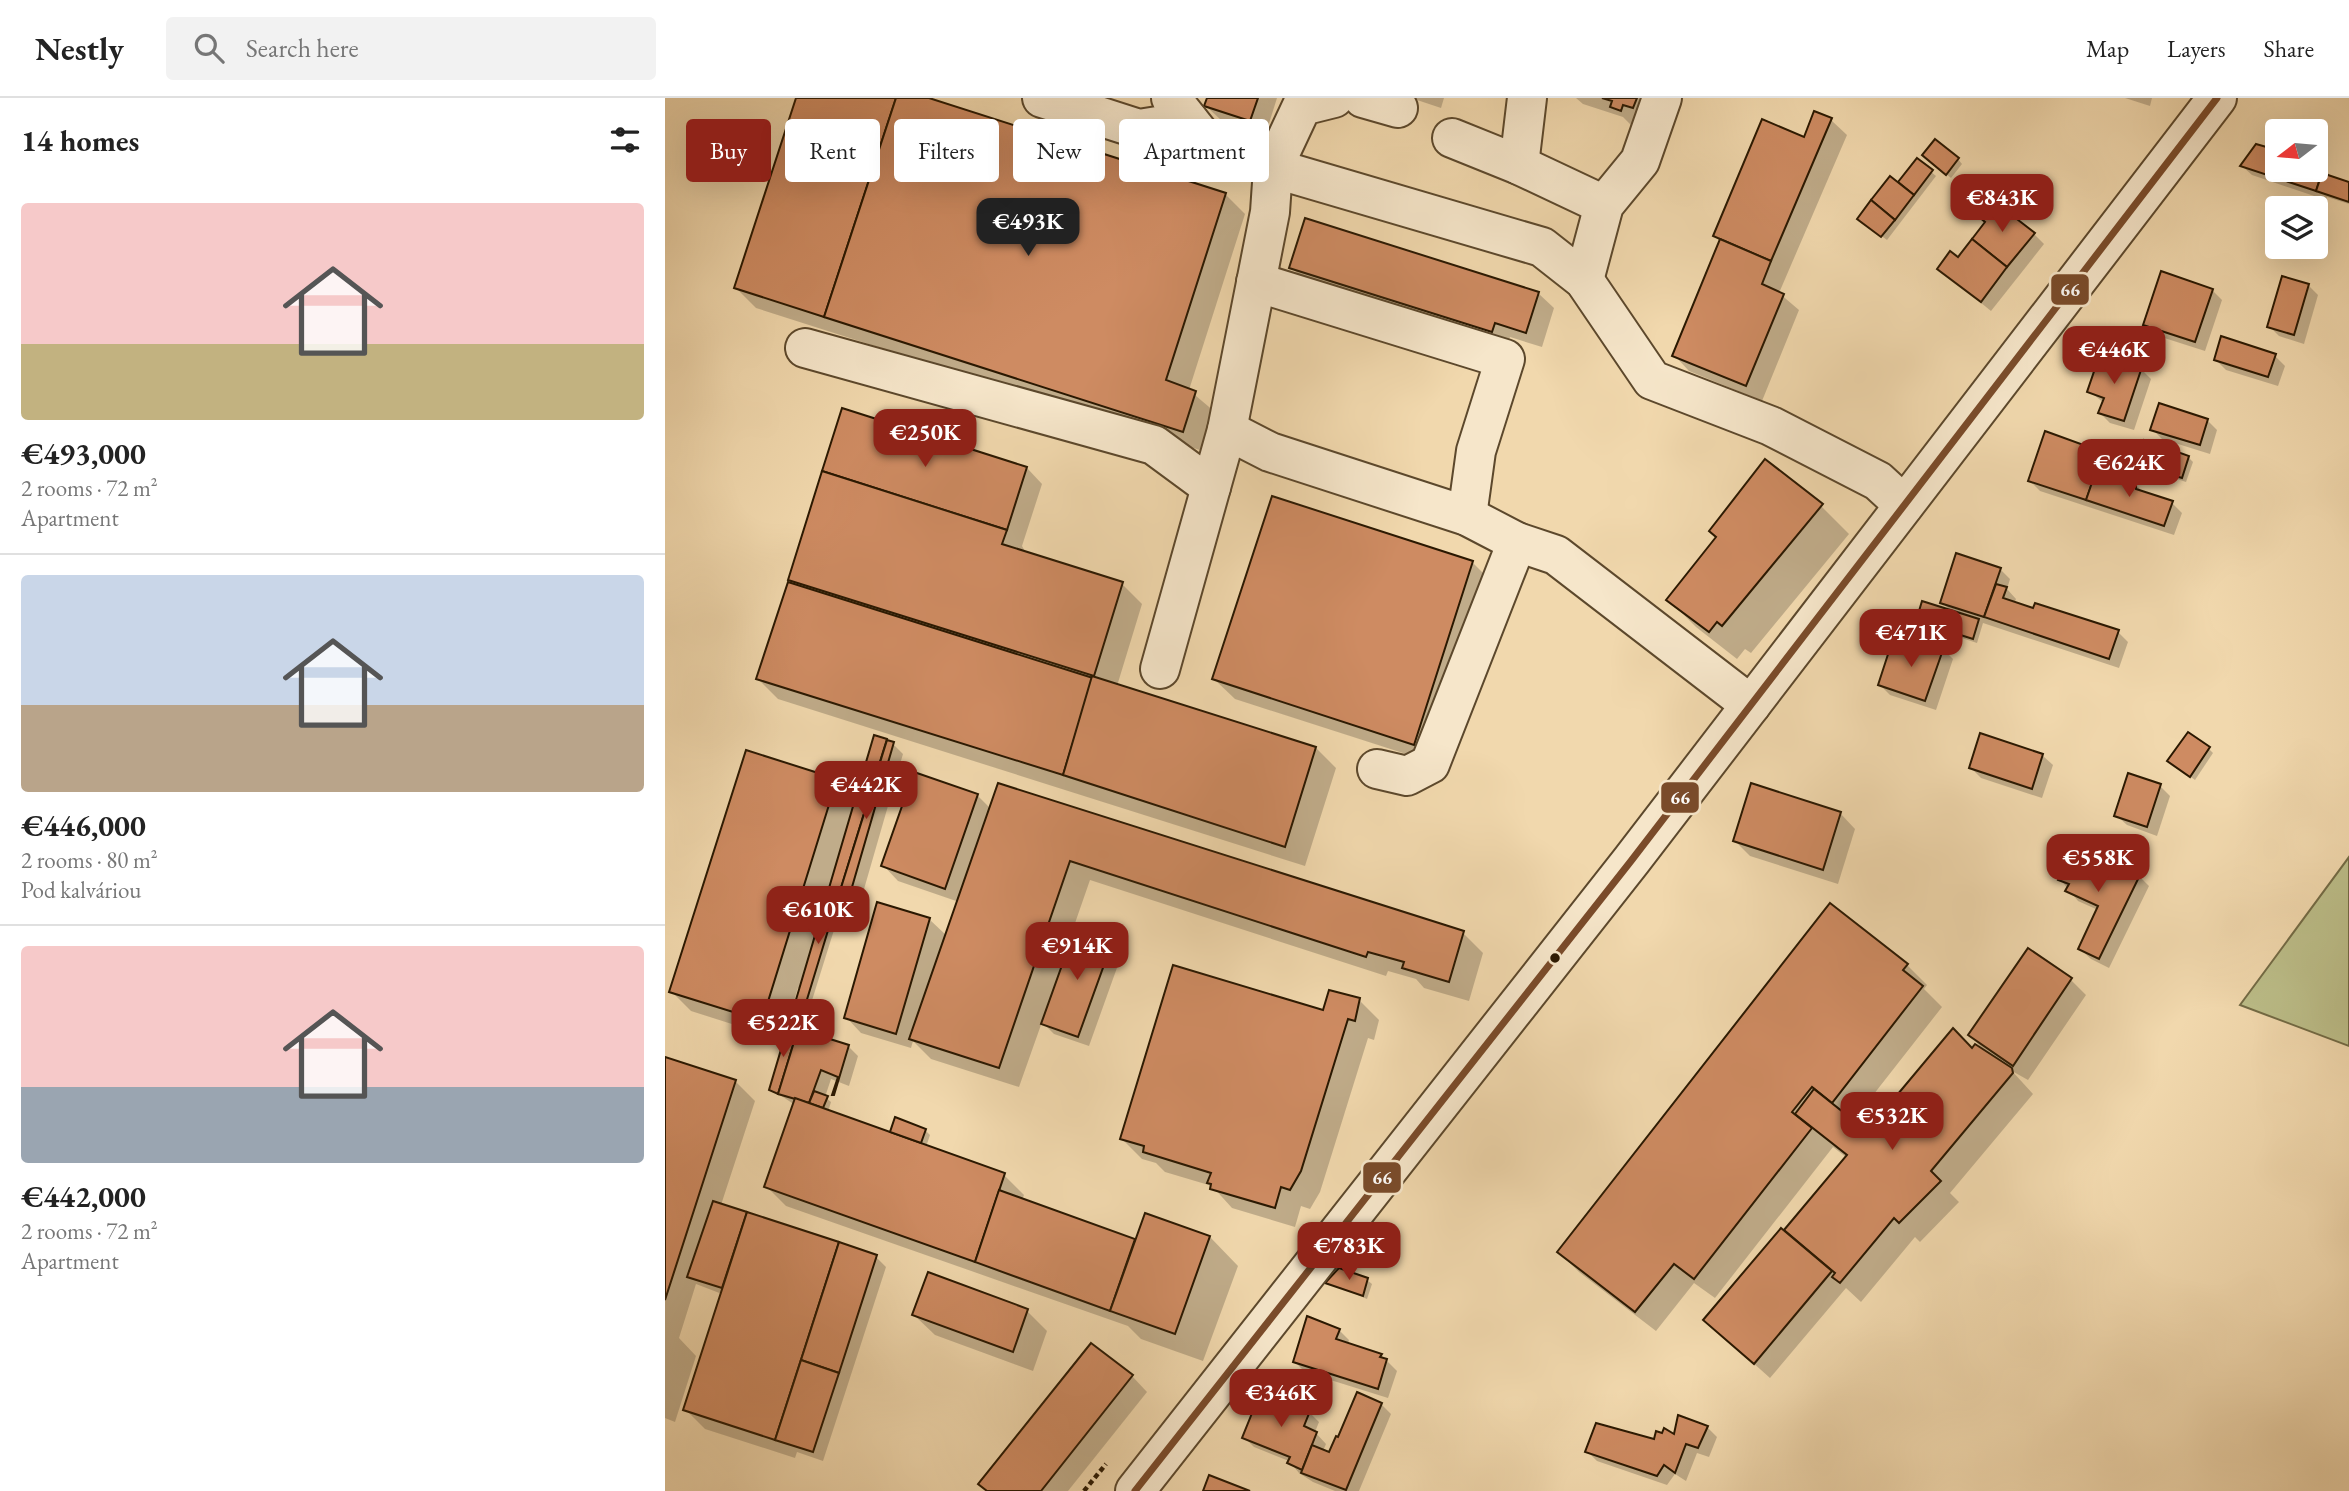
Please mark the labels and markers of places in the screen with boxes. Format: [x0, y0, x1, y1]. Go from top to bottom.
pin: €843K [1953, 174, 2051, 234]
pin: €493K [979, 198, 1077, 258]
pin: €446K [2065, 327, 2163, 386]
pin: €250K [876, 410, 974, 469]
pin: €624K [2080, 440, 2178, 499]
pin: €471K [1862, 610, 1960, 669]
pin: €442K [817, 762, 915, 821]
pin: €558K [2049, 834, 2147, 894]
pin: €610K [769, 886, 867, 946]
pin: €914K [1028, 922, 1126, 982]
unlabelled marker [1548, 951, 1562, 965]
pin: €522K [734, 1000, 832, 1059]
pin: €532K [1843, 1093, 1941, 1152]
pin: €783K [1300, 1222, 1398, 1282]
pin: €346K [1232, 1370, 1330, 1429]

